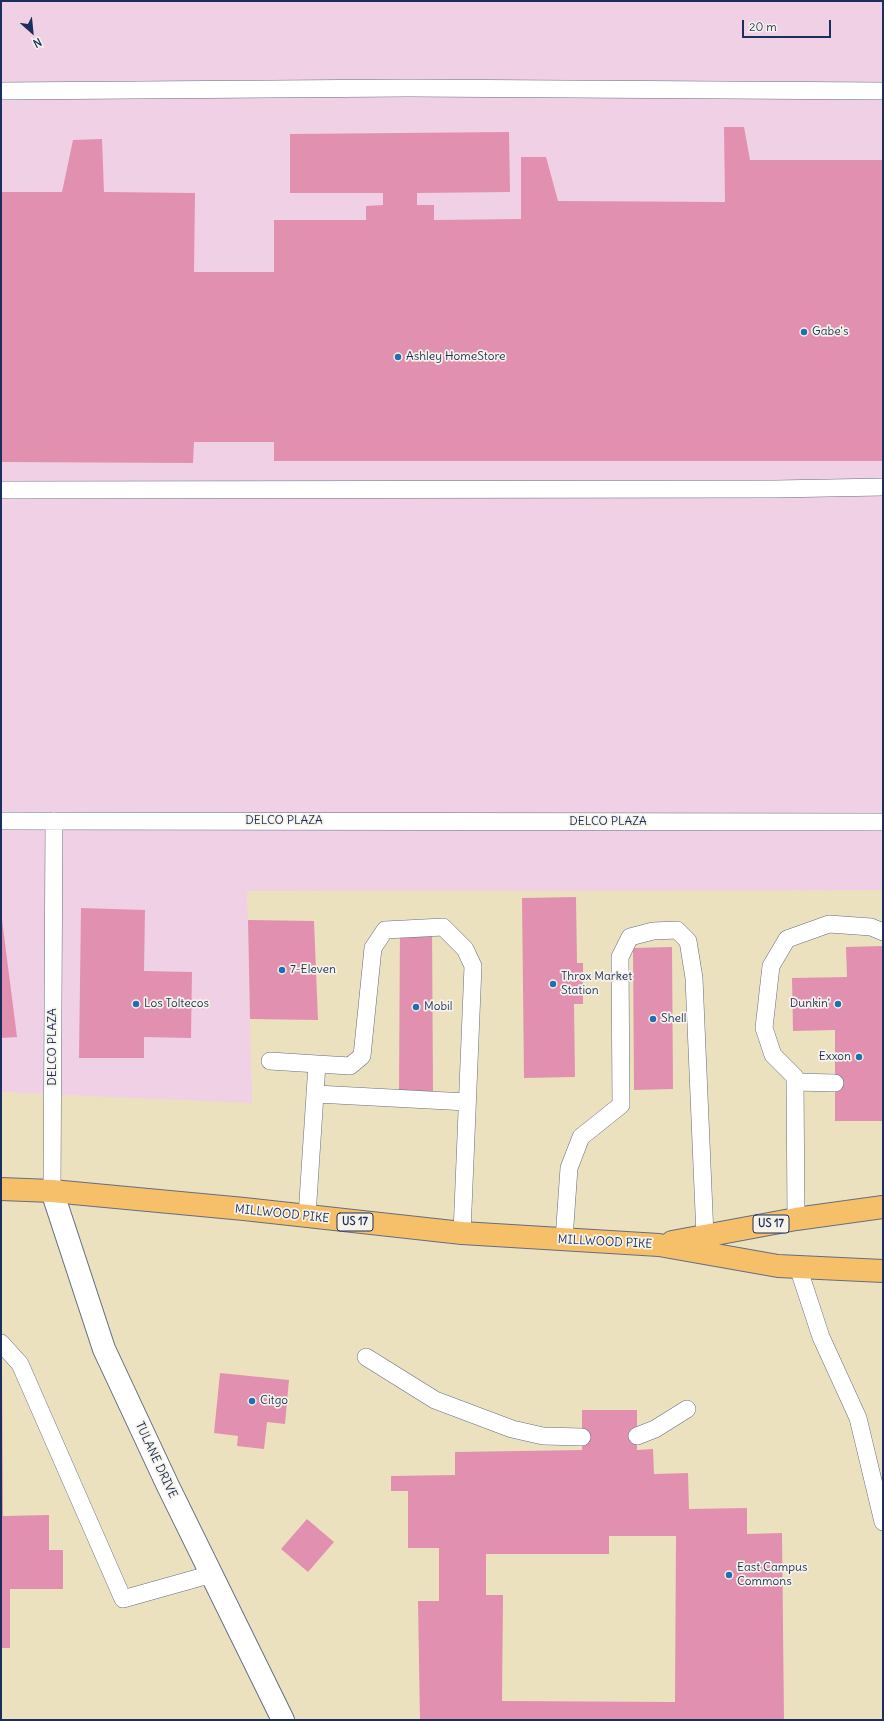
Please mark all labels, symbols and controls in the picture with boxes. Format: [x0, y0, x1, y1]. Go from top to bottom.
north arrow [12, 12, 52, 52]
scale bar [744, 12, 833, 38]
text: 20 m [749, 19, 777, 34]
text: N [31, 35, 44, 51]
place label: Gabe's [812, 325, 848, 339]
marker: Gabe's [799, 327, 809, 337]
place label: Ashley HomeStore [406, 350, 506, 364]
marker: Ashley HomeStore [393, 352, 403, 362]
street label: DELCO PLAZA [245, 814, 323, 828]
street label: DELCO PLAZA [569, 815, 647, 829]
place label: 7-Eleven [290, 963, 336, 977]
marker: 7-Eleven [277, 965, 287, 975]
place label: Throx Market Station [561, 970, 632, 998]
marker: Throx Market Station [548, 979, 558, 989]
place label: Los Toltecos [144, 997, 209, 1011]
place label: Dunkin' [790, 997, 830, 1011]
marker: Los Toltecos [131, 999, 141, 1009]
marker: Dunkin' [833, 999, 843, 1009]
place label: Mobil [424, 1000, 452, 1014]
marker: Mobil [411, 1002, 421, 1012]
street label: DELCO PLAZA [46, 1008, 60, 1086]
place label: Shell [661, 1012, 686, 1026]
marker: Shell [648, 1014, 658, 1024]
place label: Exxon [819, 1050, 851, 1064]
marker: Exxon [854, 1052, 864, 1062]
street label: MILLWOOD PIKE [234, 1202, 330, 1226]
road number: US 17 [337, 1213, 373, 1231]
road number: US 17 [753, 1215, 789, 1233]
street label: MILLWOOD PIKE [557, 1232, 653, 1252]
place label: Citgo [260, 1394, 288, 1408]
marker: Citgo [247, 1396, 257, 1406]
street label: TULANE DRIVE [132, 1419, 180, 1501]
place label: East Campus Commons [737, 1561, 808, 1589]
marker: East Campus Commons [724, 1570, 734, 1580]

